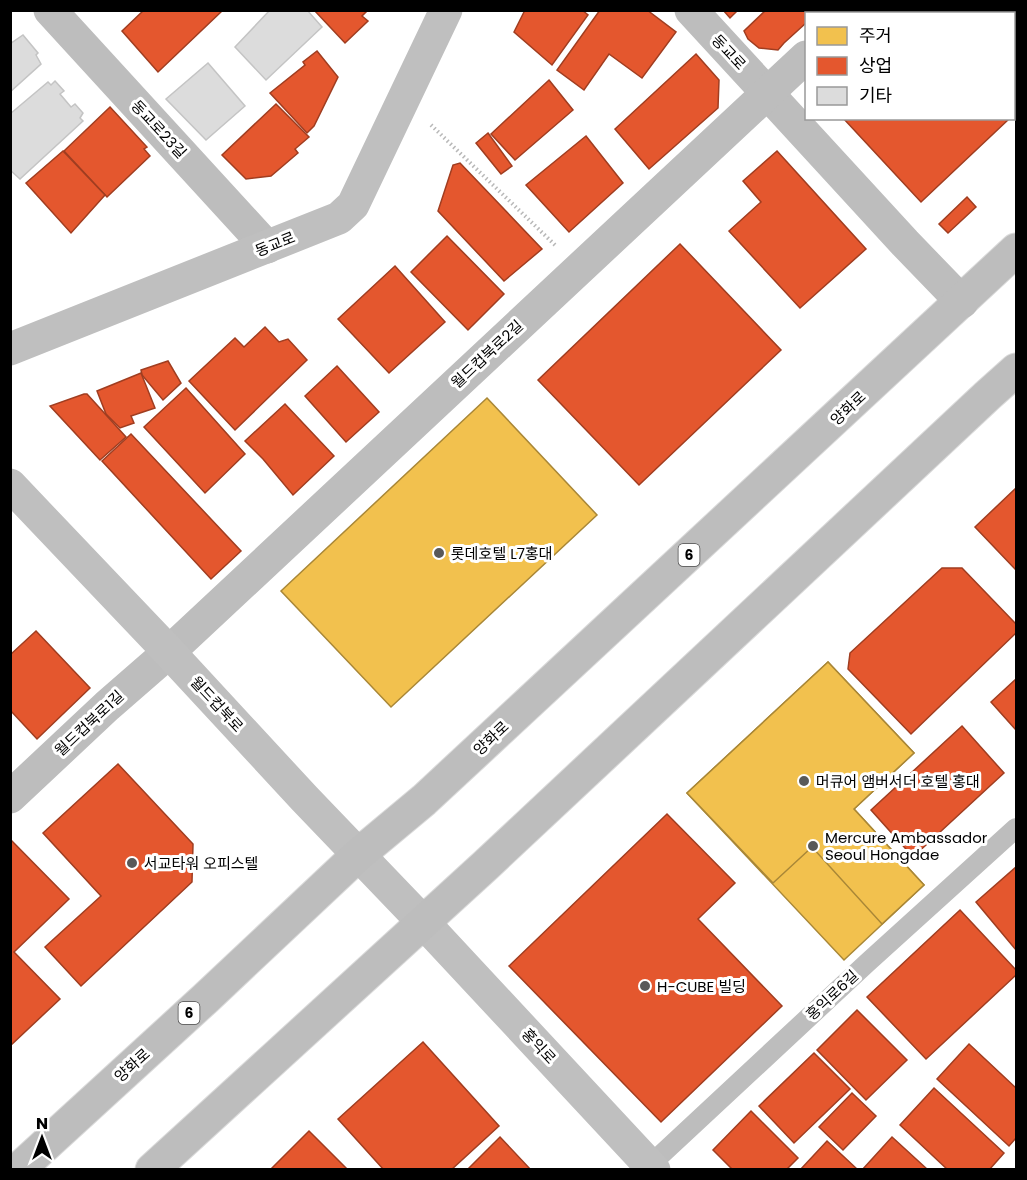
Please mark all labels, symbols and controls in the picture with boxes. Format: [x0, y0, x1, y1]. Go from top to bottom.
legend [805, 12, 1015, 120]
text: 주거 [859, 23, 892, 48]
street label: 동교로 [707, 30, 751, 74]
text: 상업 [859, 53, 892, 78]
text: 기타 [859, 83, 893, 108]
street label: 동교로23길 [127, 95, 191, 163]
street label: 동교로 [252, 227, 298, 261]
street label: 월드컵북로2길 [446, 315, 528, 393]
street label: 양화로 [826, 386, 870, 430]
place label: 롯데호텔 L7홍대 [451, 543, 552, 564]
road number: 6 [678, 544, 700, 566]
marker: 롯데호텔 L7홍대 [432, 546, 446, 560]
street label: 월드컵북로 [186, 672, 248, 736]
street label: 월드컵북로1길 [50, 685, 128, 761]
street label: 양화로 [469, 716, 513, 760]
place label: 머큐어 앰버서더 호텔 홍대 [816, 771, 980, 792]
marker: 머큐어 앰버서더 호텔 홍대 [797, 774, 811, 788]
place label: Mercure Ambassador Seoul Hongdae [825, 827, 988, 865]
marker: Mercure Ambassador Seoul Hongdae [806, 839, 820, 853]
place label: 서교타워 오피스텔 [144, 853, 258, 874]
marker: 서교타워 오피스텔 [125, 856, 139, 870]
street label: 홍익로6길 [801, 965, 863, 1025]
place label: H-CUBE 빌딩 [657, 976, 746, 997]
marker: H-CUBE 빌딩 [638, 979, 652, 993]
road number: 6 [178, 1002, 200, 1024]
street label: 홍익로 [517, 1024, 561, 1068]
street label: 양화로 [110, 1043, 154, 1087]
north arrow [12, 1108, 72, 1168]
text: N [36, 1112, 48, 1135]

